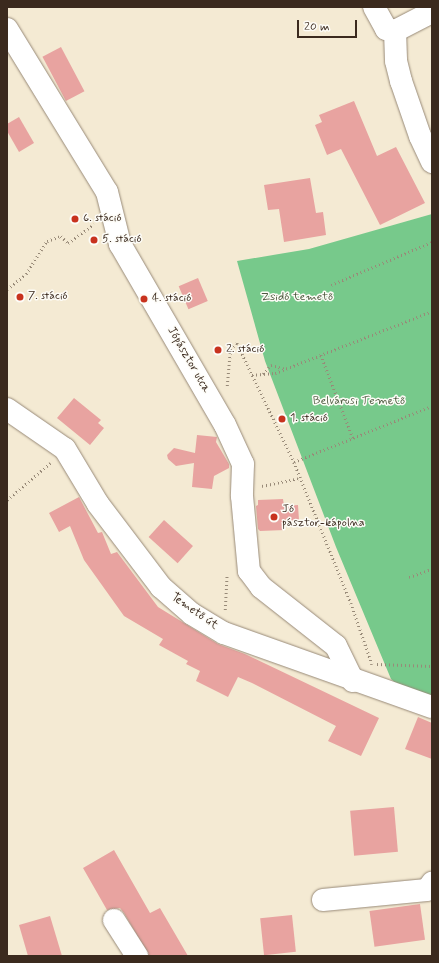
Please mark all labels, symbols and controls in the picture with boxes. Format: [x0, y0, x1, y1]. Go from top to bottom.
scale bar [299, 12, 359, 38]
text: 20 m [304, 19, 330, 35]
place label: 6. stáció [83, 212, 122, 226]
marker: 6. stáció [70, 214, 80, 224]
place label: 5. stáció [102, 233, 142, 247]
marker: 5. stáció [89, 235, 99, 245]
place label: 7. stáció [28, 290, 68, 304]
park label: Zsidó temető [261, 291, 333, 305]
marker: 7. stáció [15, 292, 25, 302]
place label: 4. stáció [152, 292, 191, 306]
marker: 4. stáció [139, 294, 149, 304]
street label: Jópásztor utca [163, 323, 213, 397]
place label: 2. stáció [226, 343, 264, 357]
marker: 2. stáció [213, 345, 223, 355]
park label: Belvárosi Temető [316, 395, 402, 409]
place label: 1. stáció [290, 412, 328, 426]
marker: 1. stáció [277, 414, 287, 424]
place label: Jó pásztor-kápolna [282, 503, 365, 531]
marker: Jó pásztor-kápolna [269, 512, 279, 522]
street label: Temető út [168, 591, 220, 633]

